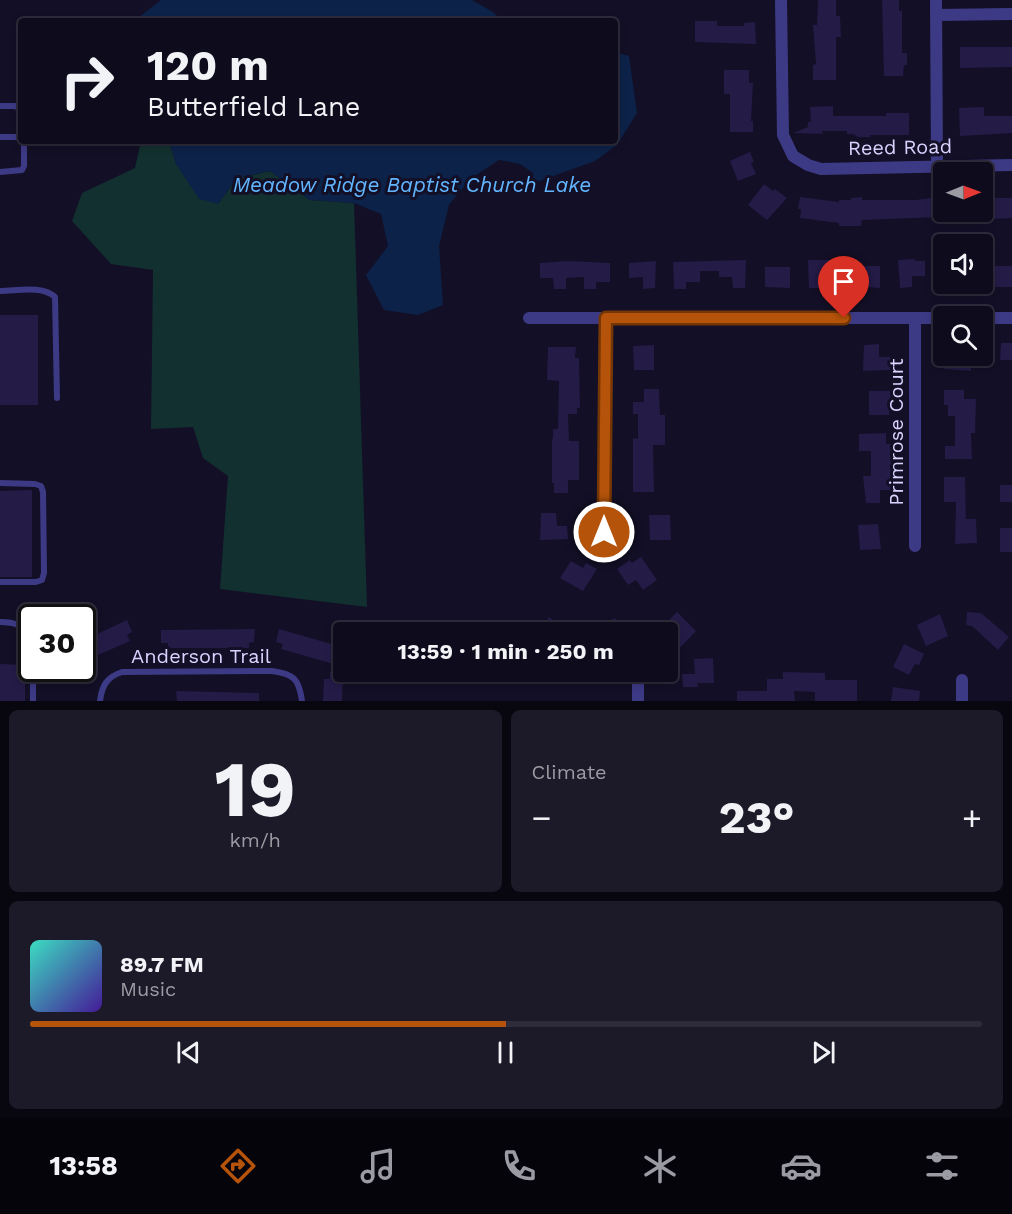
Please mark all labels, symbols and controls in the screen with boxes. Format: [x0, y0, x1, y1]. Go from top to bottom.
text: 120 m [147, 41, 269, 90]
icon: right [48, 42, 126, 120]
text: Butterfield Lane [147, 91, 360, 123]
street label: Reed Road [848, 134, 952, 160]
north arrow [933, 162, 993, 222]
map controls [933, 162, 993, 366]
water label: Meadow Ridge Baptist Church Lake [233, 172, 591, 197]
button: sound [933, 234, 993, 294]
pin [818, 256, 869, 318]
icon: arrive [827, 265, 860, 298]
button: search [933, 306, 993, 366]
street label: Primrose Court [884, 358, 908, 506]
position arrow [572, 500, 636, 564]
speed limit sign: 30 [18, 604, 96, 682]
text: 13:59 · 1 min · 250 m [397, 639, 614, 664]
street label: Anderson Trail [131, 644, 271, 668]
text: 19 [214, 743, 296, 835]
text: Climate [532, 760, 607, 784]
text: 23° [719, 791, 795, 844]
text: − [532, 798, 551, 837]
text: + [962, 798, 982, 837]
text: km/h [229, 828, 281, 852]
text: 89.7 FM [120, 952, 204, 977]
text: Music [120, 977, 176, 1001]
icon: previous [172, 1036, 205, 1069]
icon: pause [489, 1036, 522, 1069]
icon: next [807, 1036, 840, 1069]
icon: directions [217, 1145, 259, 1187]
icon: music [357, 1145, 399, 1187]
icon: phone [498, 1145, 540, 1187]
icon: climate [639, 1145, 681, 1187]
icon: car [780, 1145, 822, 1187]
icon: filters [921, 1145, 963, 1187]
text: 13:58 [49, 1150, 118, 1182]

